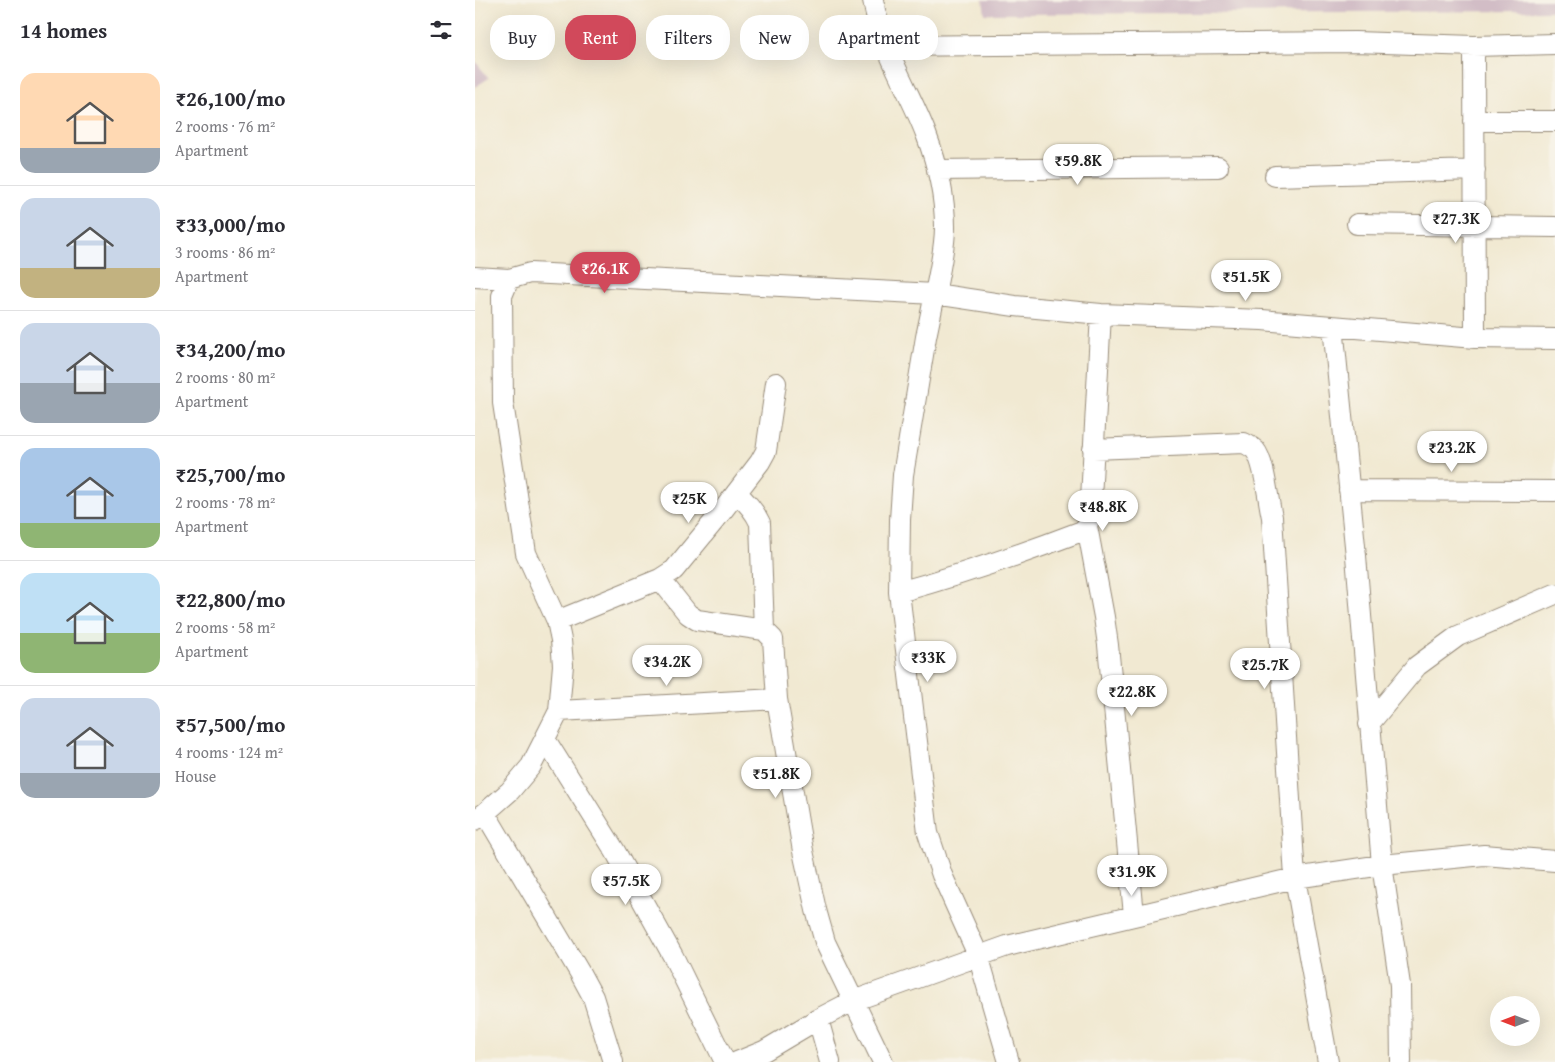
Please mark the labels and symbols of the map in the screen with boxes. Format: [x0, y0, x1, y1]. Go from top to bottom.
pin: ₹59.8K [1037, 144, 1119, 186]
pin: ₹27.3K [1415, 202, 1497, 244]
pin: ₹26.1K [564, 252, 646, 294]
pin: ₹51.5K [1205, 260, 1287, 302]
pin: ₹23.2K [1411, 430, 1493, 473]
pin: ₹25K [659, 482, 719, 524]
pin: ₹48.8K [1062, 490, 1144, 532]
pin: ₹33K [898, 640, 958, 683]
pin: ₹34.2K [626, 644, 708, 687]
pin: ₹25.7K [1224, 648, 1306, 690]
pin: ₹22.8K [1091, 674, 1173, 717]
pin: ₹51.8K [735, 756, 817, 799]
pin: ₹31.9K [1091, 854, 1173, 897]
pin: ₹57.5K [585, 864, 667, 906]
north arrow [1490, 996, 1540, 1046]

